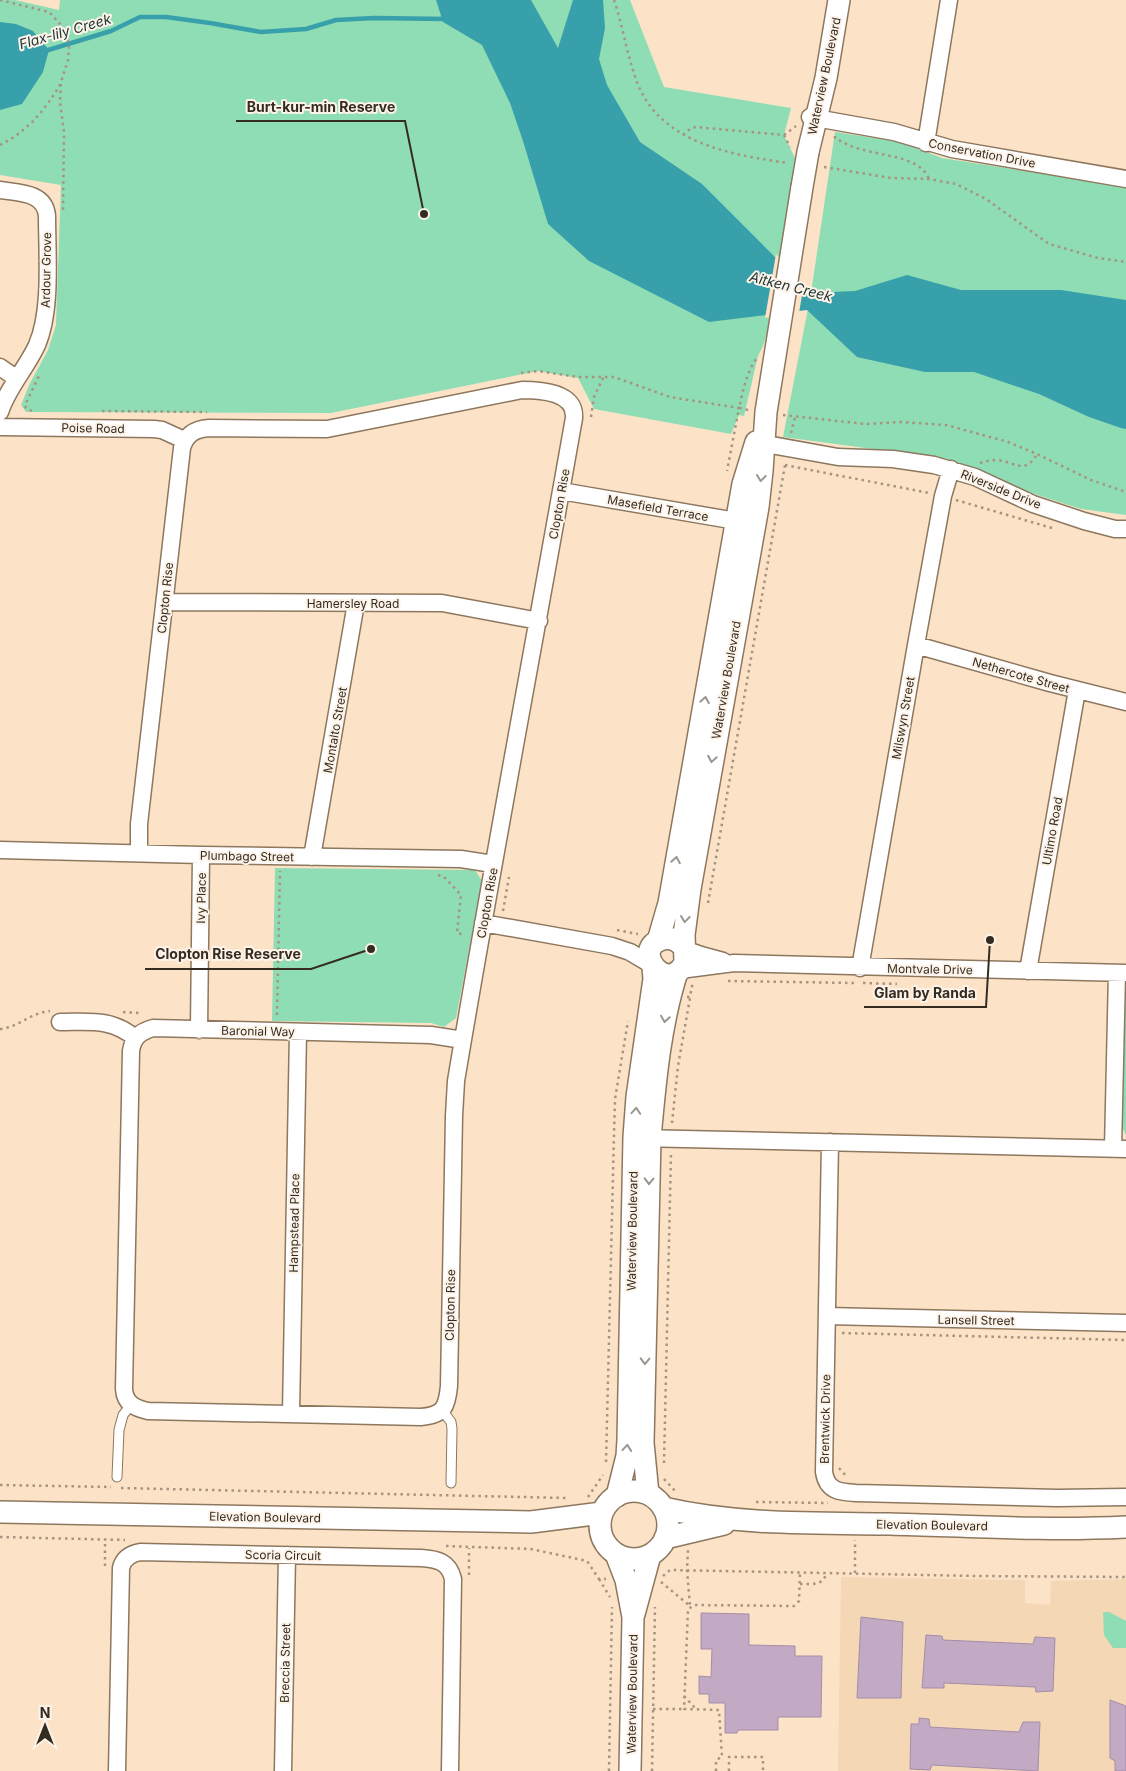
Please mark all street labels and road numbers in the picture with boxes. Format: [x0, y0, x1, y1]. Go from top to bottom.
street label: Waterview Boulevard [804, 16, 844, 136]
street label: Conservation Drive [927, 135, 1037, 171]
street label: Ardour Grove [38, 232, 54, 308]
street label: Poise Road [61, 420, 125, 436]
street label: Riverside Drive [959, 466, 1043, 512]
street label: Clopton Rise [545, 467, 573, 541]
street label: Masefield Terrace [606, 492, 710, 524]
street label: Clopton Rise [154, 562, 176, 634]
street label: Hamersley Road [307, 596, 399, 611]
street label: Waterview Boulevard [708, 620, 744, 740]
street label: Nethercote Street [971, 654, 1071, 696]
street label: Milswyn Street [888, 675, 918, 761]
street label: Montalto Street [320, 686, 350, 774]
street label: Ultimo Road [1039, 796, 1065, 866]
street label: Plumbago Street [200, 848, 294, 864]
street label: Clopton Rise [473, 866, 501, 940]
street label: Ivy Place [193, 872, 209, 924]
street label: Montvale Drive [887, 961, 973, 977]
street label: Baronial Way [221, 1023, 295, 1039]
street label: Waterview Boulevard [623, 1171, 641, 1291]
street label: Hampstead Place [286, 1173, 302, 1273]
street label: Clopton Rise [442, 1269, 458, 1341]
street label: Lansell Street [937, 1312, 1015, 1328]
street label: Brentwick Drive [817, 1374, 833, 1464]
street label: Elevation Boulevard [209, 1509, 321, 1525]
street label: Elevation Boulevard [876, 1517, 988, 1533]
street label: Scoria Circuit [245, 1547, 321, 1563]
street label: Breccia Street [277, 1623, 293, 1703]
street label: Waterview Boulevard [623, 1634, 641, 1754]

